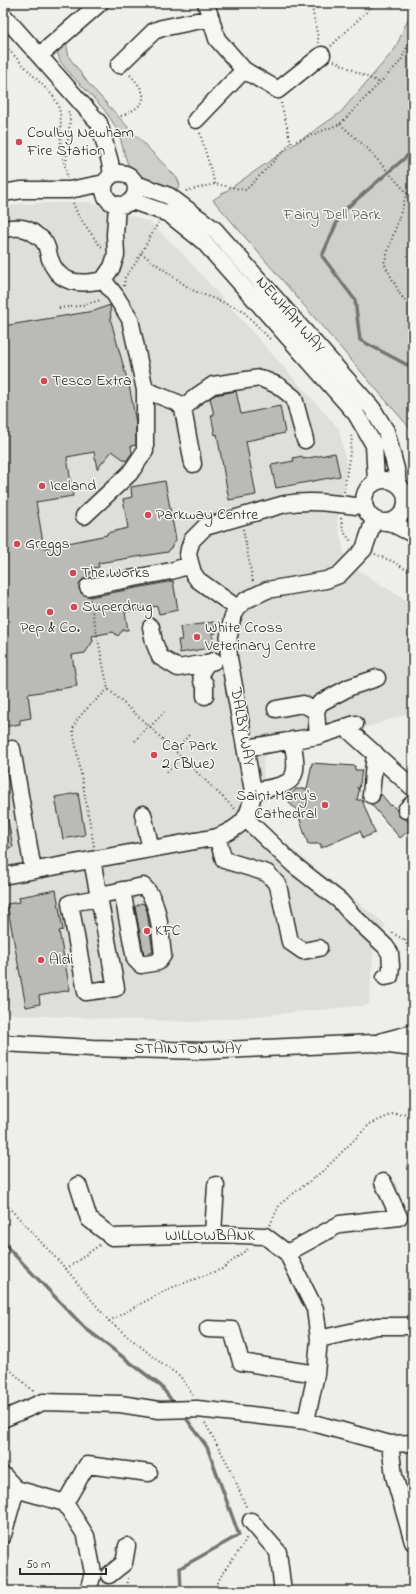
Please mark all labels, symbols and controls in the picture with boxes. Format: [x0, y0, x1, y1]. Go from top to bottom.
place label: Coulby Newham Fire Station [26, 121, 134, 163]
marker: Coulby Newham Fire Station [14, 137, 24, 147]
park label: Fairy Dell Park [283, 203, 381, 227]
street label: NEWHAM WAY [250, 271, 331, 359]
place label: Tesco Extra [52, 369, 132, 393]
marker: Tesco Extra [39, 376, 49, 386]
place label: Iceland [50, 474, 96, 498]
marker: Iceland [37, 481, 47, 491]
place label: Parkway Centre [156, 503, 259, 527]
marker: Parkway Centre [143, 510, 153, 520]
place label: Greggs [25, 532, 70, 556]
marker: Greggs [12, 539, 22, 549]
place label: The Works [81, 561, 150, 585]
marker: The Works [68, 568, 78, 578]
place label: Superdrug [82, 595, 152, 619]
marker: Superdrug [69, 602, 79, 612]
marker: Pep & Co. [45, 607, 55, 617]
place label: Pep & Co. [20, 616, 80, 640]
place label: White Cross Veterinary Centre [204, 616, 317, 658]
marker: White Cross Veterinary Centre [192, 632, 202, 642]
street label: DALBY WAY [223, 685, 261, 769]
place label: Car Park 2 (Blue) [162, 734, 218, 776]
marker: Car Park 2 (Blue) [149, 750, 159, 760]
place label: Saint Mary's Cathedral [236, 784, 317, 826]
marker: Saint Mary's Cathedral [320, 800, 330, 810]
place label: KFC [155, 919, 181, 943]
marker: KFC [142, 926, 152, 936]
place label: Aldi [49, 948, 74, 972]
marker: Aldi [36, 955, 46, 965]
street label: STAINTON WAY [134, 1037, 243, 1061]
street label: WILLOWBANK [165, 1224, 255, 1248]
scale bar [20, 1550, 106, 1576]
text: 50 m [26, 1556, 50, 1574]

